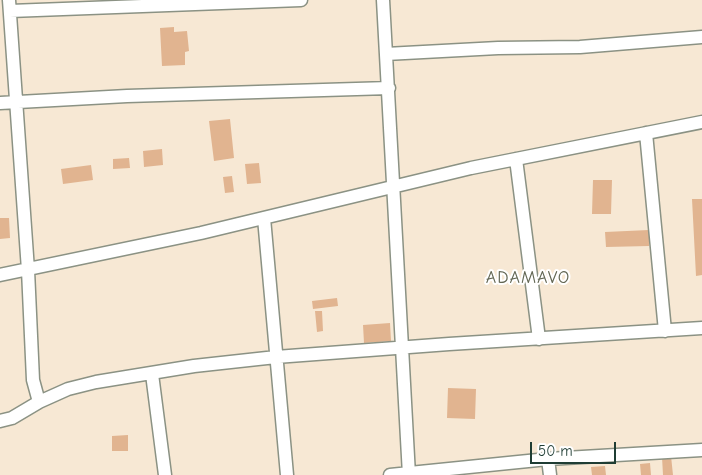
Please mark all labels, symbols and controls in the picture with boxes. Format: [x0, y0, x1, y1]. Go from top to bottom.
district label: ADAMAVO [485, 267, 571, 289]
scale bar [532, 432, 618, 464]
text: 50 m [538, 442, 573, 460]

